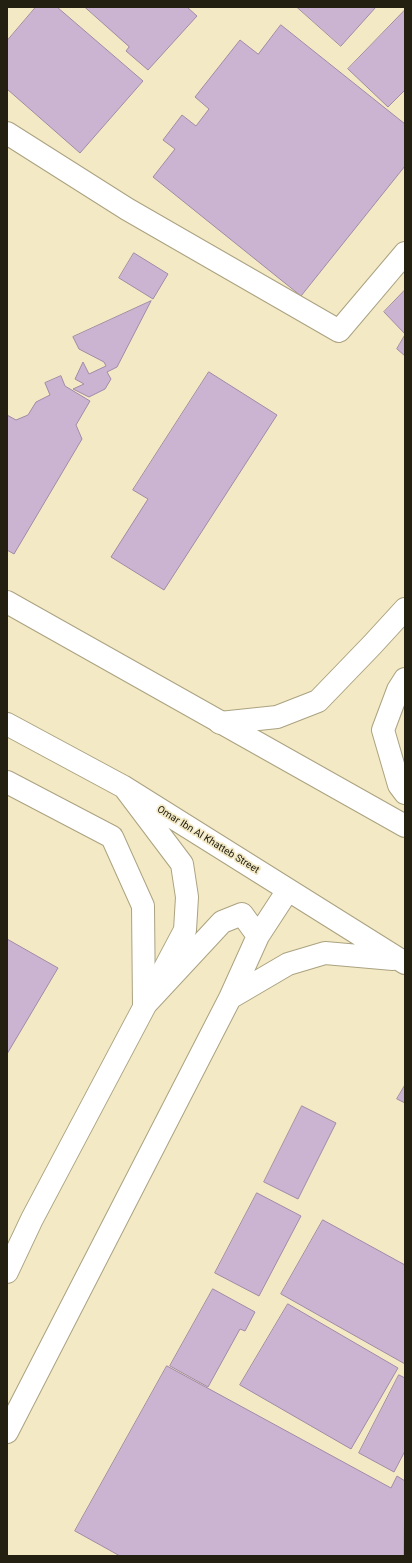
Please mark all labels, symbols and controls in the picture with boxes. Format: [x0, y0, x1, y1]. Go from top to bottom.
street label: Omar Ibn Al Khatteb Street [155, 804, 261, 876]

